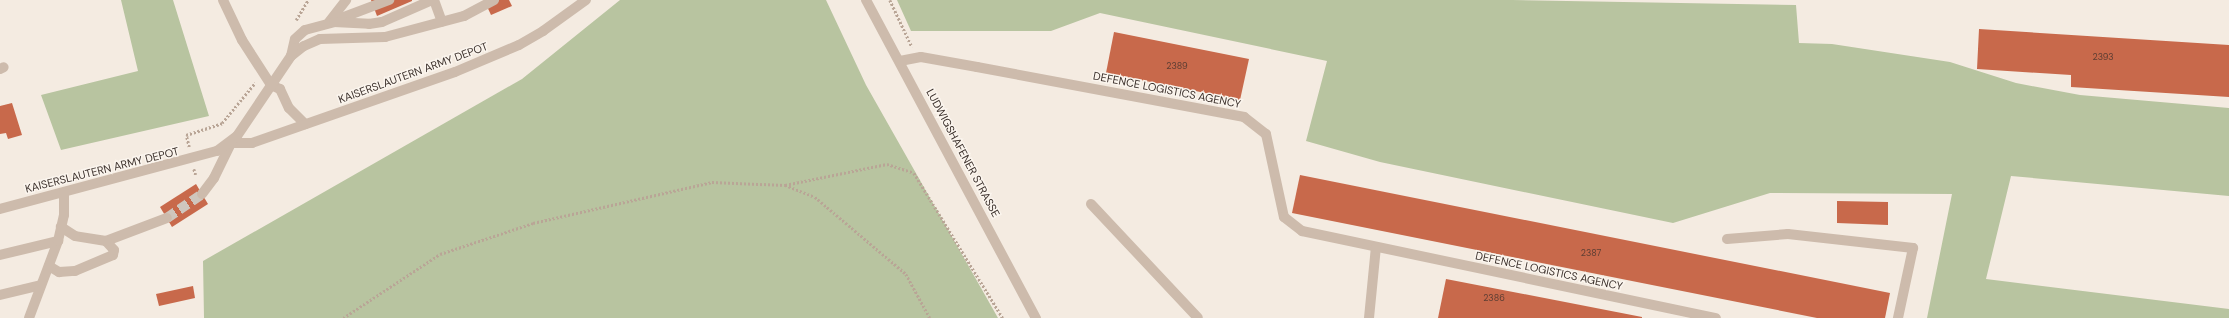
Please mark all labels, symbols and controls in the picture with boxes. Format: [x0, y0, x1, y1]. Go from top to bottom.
street label: KAISERSLAUTERN ARMY DEPOT [336, 40, 490, 106]
house number: 2393 [2092, 52, 2114, 62]
house number: 2389 [1166, 61, 1188, 71]
street label: DEFENCE LOGISTICS AGENCY [1092, 69, 1242, 111]
street label: LUDWIGSHAFENER STRASSE [924, 87, 1002, 219]
street label: KAISERSLAUTERN ARMY DEPOT [24, 144, 180, 196]
house number: 2387 [1581, 248, 1601, 258]
street label: DEFENCE LOGISTICS AGENCY [1474, 249, 1624, 293]
house number: 2386 [1483, 293, 1505, 303]

